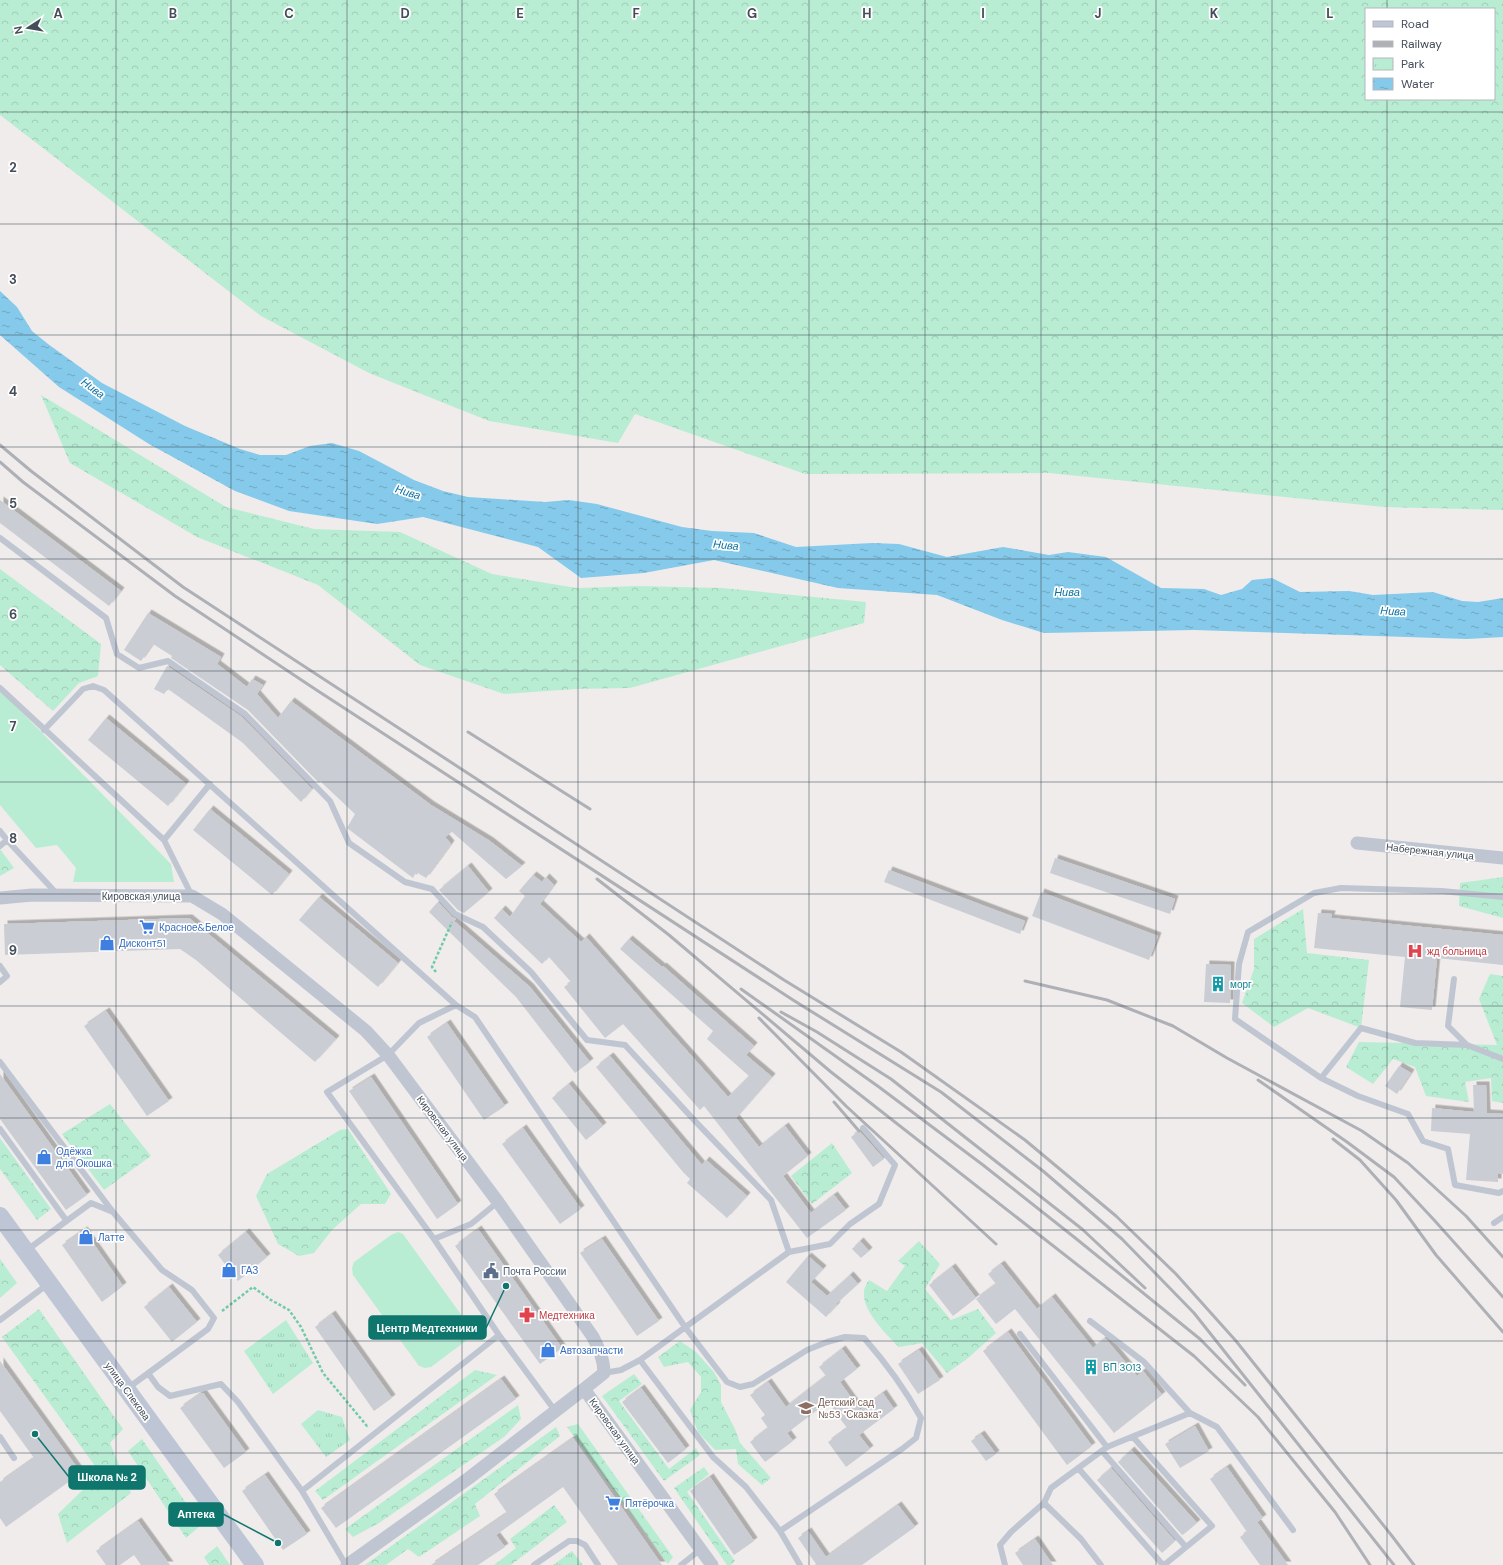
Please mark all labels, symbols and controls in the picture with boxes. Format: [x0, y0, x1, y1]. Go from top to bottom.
text: A [53, 5, 63, 22]
text: B [169, 5, 177, 22]
text: C [284, 5, 294, 22]
text: D [400, 5, 410, 22]
text: E [516, 5, 524, 22]
text: F [632, 5, 640, 22]
text: G [747, 5, 757, 22]
text: H [862, 5, 872, 22]
text: I [981, 5, 985, 22]
text: J [1094, 5, 1102, 22]
text: K [1210, 5, 1219, 22]
text: L [1326, 5, 1334, 22]
north arrow [8, 8, 48, 48]
legend [1365, 8, 1495, 100]
text: Road [1401, 16, 1429, 32]
text: N [11, 25, 26, 35]
text: Railway [1401, 36, 1442, 52]
text: Park [1401, 56, 1425, 72]
text: Water [1401, 76, 1435, 92]
text: 2 [9, 159, 17, 176]
text: 3 [9, 271, 17, 288]
water label: Нива [79, 375, 107, 401]
text: 4 [9, 383, 17, 400]
water label: Нива [394, 482, 422, 502]
text: 5 [9, 495, 17, 512]
water label: Нива [713, 537, 739, 553]
water label: Нива [1054, 585, 1080, 599]
water label: Нива [1380, 603, 1406, 619]
text: 6 [9, 606, 17, 623]
text: 7 [10, 718, 17, 735]
text: 8 [9, 830, 17, 847]
street label: Набережная улица [1385, 840, 1475, 863]
street label: Кировская улица [102, 890, 181, 903]
supermarket icon: Красное&Белое [138, 918, 156, 936]
place label: Красное&Белое [159, 921, 234, 934]
shop icon: Дисконт51 [98, 934, 116, 952]
place label: Дисконт51 [119, 937, 166, 950]
text: 9 [9, 942, 17, 959]
hospital icon: жд больница [1406, 942, 1424, 960]
place label: жд больница [1427, 945, 1487, 958]
building icon: морг [1209, 975, 1227, 993]
place label: морг [1230, 978, 1252, 991]
street label: Кировская улица [414, 1093, 472, 1164]
place label: Одёжка для Окошка [56, 1145, 112, 1170]
shop icon: Одёжка для Окошка [35, 1148, 53, 1166]
shop icon: Латте [77, 1228, 95, 1246]
place label: Латте [98, 1231, 125, 1244]
shop icon: ГАЗ [220, 1261, 238, 1279]
public building icon: Почта России [482, 1262, 500, 1280]
place label: ГАЗ [241, 1264, 258, 1277]
place label: Почта России [503, 1265, 566, 1278]
pharmacy icon: Медтехника [518, 1306, 536, 1324]
place label: Медтехника [539, 1309, 595, 1322]
callout: Центр Медтехники [369, 1316, 486, 1339]
text: Центр Медтехники [376, 1321, 478, 1335]
shop icon: Автозапчасти [539, 1341, 557, 1359]
place label: Автозапчасти [560, 1344, 623, 1357]
building icon: ВП 3013 [1082, 1358, 1100, 1376]
street label: улица Спекова [102, 1359, 153, 1423]
place label: ВП 3013 [1103, 1361, 1141, 1374]
street label: Кировская улица [586, 1396, 643, 1467]
place label: Детский сад №53 "Сказка" [818, 1396, 881, 1421]
school or university icon: Детский сад №53 "Сказка" [797, 1399, 815, 1417]
callout: Школа № 2 [69, 1466, 145, 1489]
text: Школа № 2 [77, 1470, 137, 1484]
supermarket icon: Пятёрочка [604, 1494, 622, 1512]
place label: Пятёрочка [625, 1497, 674, 1510]
callout: Аптека [169, 1503, 223, 1526]
text: Аптека [177, 1507, 216, 1521]

